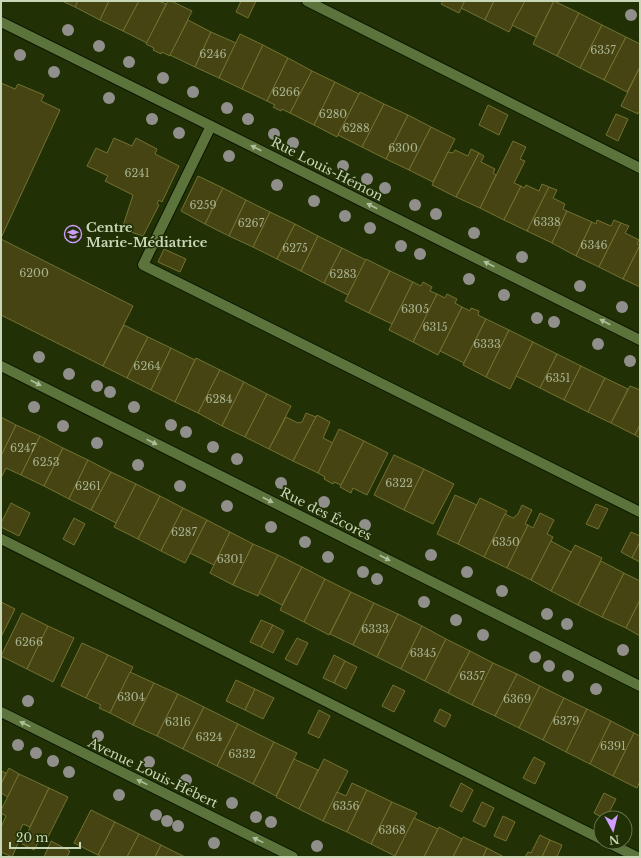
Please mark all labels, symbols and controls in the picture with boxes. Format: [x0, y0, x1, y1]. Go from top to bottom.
house number: 6357 [590, 43, 616, 57]
house number: 6246 [199, 47, 227, 61]
house number: 6266 [272, 85, 300, 99]
house number: 6280 [319, 107, 347, 121]
house number: 6288 [342, 121, 370, 135]
street label: Rue Louis-Hémon [268, 133, 386, 205]
house number: 6300 [388, 141, 418, 155]
one-way arrow [250, 145, 262, 151]
house number: 6241 [124, 166, 150, 180]
house number: 6259 [189, 198, 217, 212]
one-way arrow [367, 203, 378, 209]
house number: 6338 [533, 215, 561, 229]
house number: 6267 [238, 216, 265, 230]
place label: Centre Marie-Médiatrice [86, 219, 208, 251]
school or university icon: Centre Marie-Médiatrice [63, 224, 83, 244]
house number: 6346 [580, 238, 608, 252]
house number: 6275 [282, 241, 308, 255]
one-way arrow [483, 261, 495, 267]
house number: 6200 [19, 266, 49, 280]
house number: 6283 [329, 267, 357, 281]
house number: 6305 [401, 302, 429, 316]
one-way arrow [599, 319, 611, 325]
house number: 6315 [422, 320, 448, 334]
house number: 6333 [473, 337, 501, 351]
house number: 6264 [133, 359, 161, 373]
house number: 6351 [545, 371, 571, 385]
one-way arrow [30, 380, 42, 386]
house number: 6284 [206, 392, 232, 406]
one-way arrow [146, 438, 158, 445]
house number: 6247 [10, 441, 36, 455]
house number: 6253 [33, 455, 60, 469]
house number: 6322 [385, 476, 413, 490]
house number: 6261 [75, 479, 101, 493]
street label: Rue des Écores [277, 484, 375, 544]
one-way arrow [263, 497, 274, 503]
house number: 6287 [171, 525, 197, 539]
house number: 6350 [492, 535, 520, 549]
house number: 6301 [217, 552, 243, 566]
one-way arrow [379, 555, 390, 561]
house number: 6333 [361, 622, 389, 636]
house number: 6266 [15, 635, 43, 649]
house number: 6345 [410, 646, 436, 660]
house number: 6357 [459, 669, 485, 683]
house number: 6304 [117, 690, 145, 704]
house number: 6369 [503, 692, 531, 706]
house number: 6379 [553, 714, 579, 728]
house number: 6316 [165, 715, 191, 729]
one-way arrow [20, 721, 31, 728]
house number: 6324 [195, 730, 223, 744]
street label: Avenue Louis-Hébert [84, 734, 221, 812]
house number: 6391 [600, 739, 626, 753]
house number: 6332 [228, 747, 256, 761]
one-way arrow [136, 779, 148, 785]
house number: 6356 [332, 799, 360, 813]
north arrow [593, 810, 633, 850]
house number: 6368 [378, 823, 406, 837]
scale bar [10, 824, 80, 850]
text: 20 m [16, 830, 48, 845]
text: N [608, 832, 620, 848]
one-way arrow [253, 837, 264, 843]

